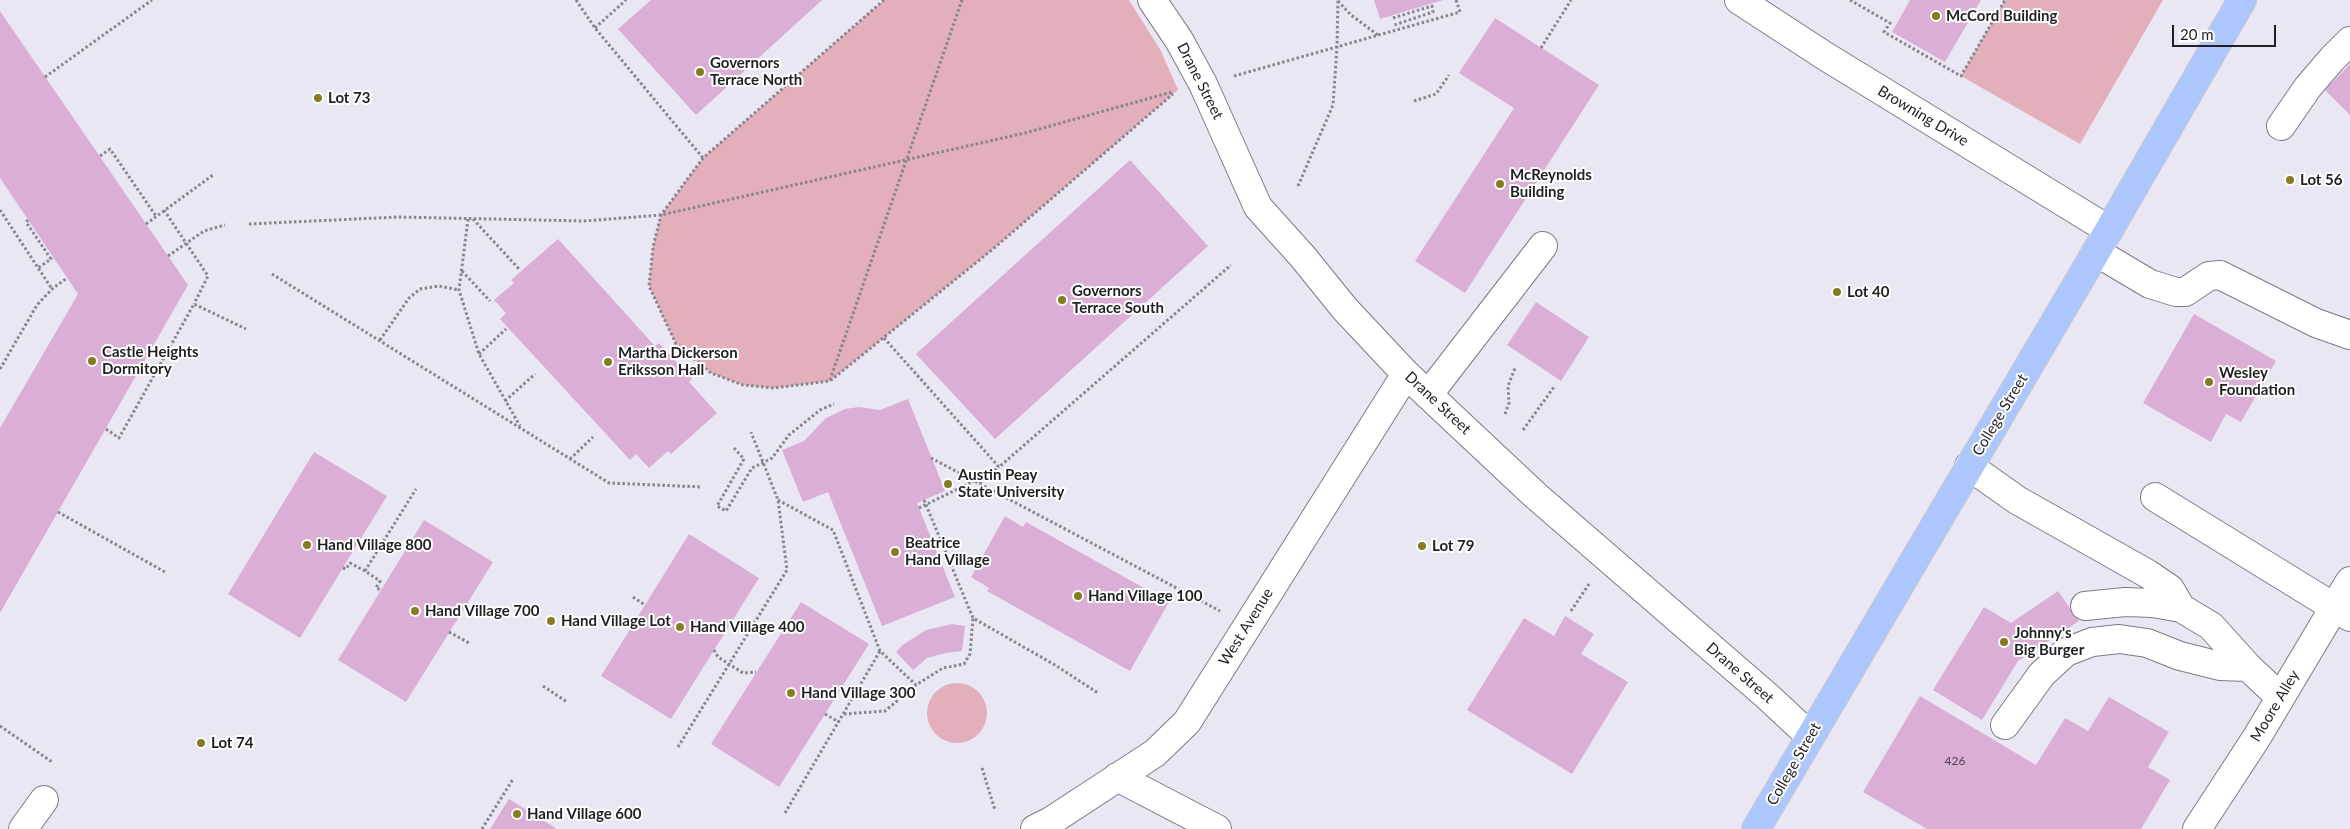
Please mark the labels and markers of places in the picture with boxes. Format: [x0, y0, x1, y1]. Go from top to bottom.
place label: McCord Building [1946, 7, 2057, 25]
marker: McCord Building [1930, 10, 1942, 22]
place label: Governors Terrace North [710, 54, 802, 89]
marker: Governors Terrace North [694, 66, 706, 78]
place label: Lot 73 [328, 89, 370, 107]
marker: Lot 73 [312, 92, 324, 104]
place label: McReynolds Building [1510, 166, 1592, 201]
place label: Lot 56 [2300, 171, 2342, 189]
marker: Lot 56 [2284, 174, 2296, 186]
marker: McReynolds Building [1494, 178, 1506, 190]
place label: Governors Terrace South [1072, 282, 1164, 317]
place label: Lot 40 [1847, 283, 1889, 301]
marker: Lot 40 [1831, 286, 1843, 298]
marker: Governors Terrace South [1056, 294, 1068, 306]
place label: Castle Heights Dormitory [102, 343, 199, 378]
place label: Martha Dickerson Eriksson Hall [618, 344, 738, 379]
marker: Castle Heights Dormitory [86, 355, 98, 367]
marker: Martha Dickerson Eriksson Hall [602, 356, 614, 368]
place label: Wesley Foundation [2219, 364, 2295, 399]
marker: Wesley Foundation [2203, 376, 2215, 388]
place label: Austin Peay State University [958, 466, 1064, 501]
marker: Austin Peay State University [942, 478, 954, 490]
place label: Beatrice Hand Village [905, 534, 990, 569]
place label: Hand Village 800 [317, 536, 431, 554]
place label: Lot 79 [1432, 537, 1474, 555]
marker: Hand Village 800 [301, 539, 313, 551]
marker: Lot 79 [1416, 540, 1428, 552]
marker: Beatrice Hand Village [889, 546, 901, 558]
place label: Hand Village 100 [1088, 587, 1202, 605]
marker: Hand Village 100 [1072, 590, 1084, 602]
place label: Hand Village 700 [425, 602, 539, 620]
marker: Hand Village 700 [409, 605, 421, 617]
place label: Hand Village Lot [561, 612, 671, 630]
marker: Hand Village Lot [545, 615, 557, 627]
place label: Hand Village 400 [690, 618, 804, 636]
marker: Hand Village 400 [674, 621, 686, 633]
place label: Johnny's Big Burger [2014, 624, 2084, 659]
marker: Johnny's Big Burger [1998, 636, 2010, 648]
place label: Hand Village 300 [801, 684, 915, 702]
marker: Hand Village 300 [785, 687, 797, 699]
place label: Lot 74 [211, 734, 253, 752]
marker: Lot 74 [195, 737, 207, 749]
place label: Hand Village 600 [527, 805, 641, 823]
marker: Hand Village 600 [511, 808, 523, 820]

